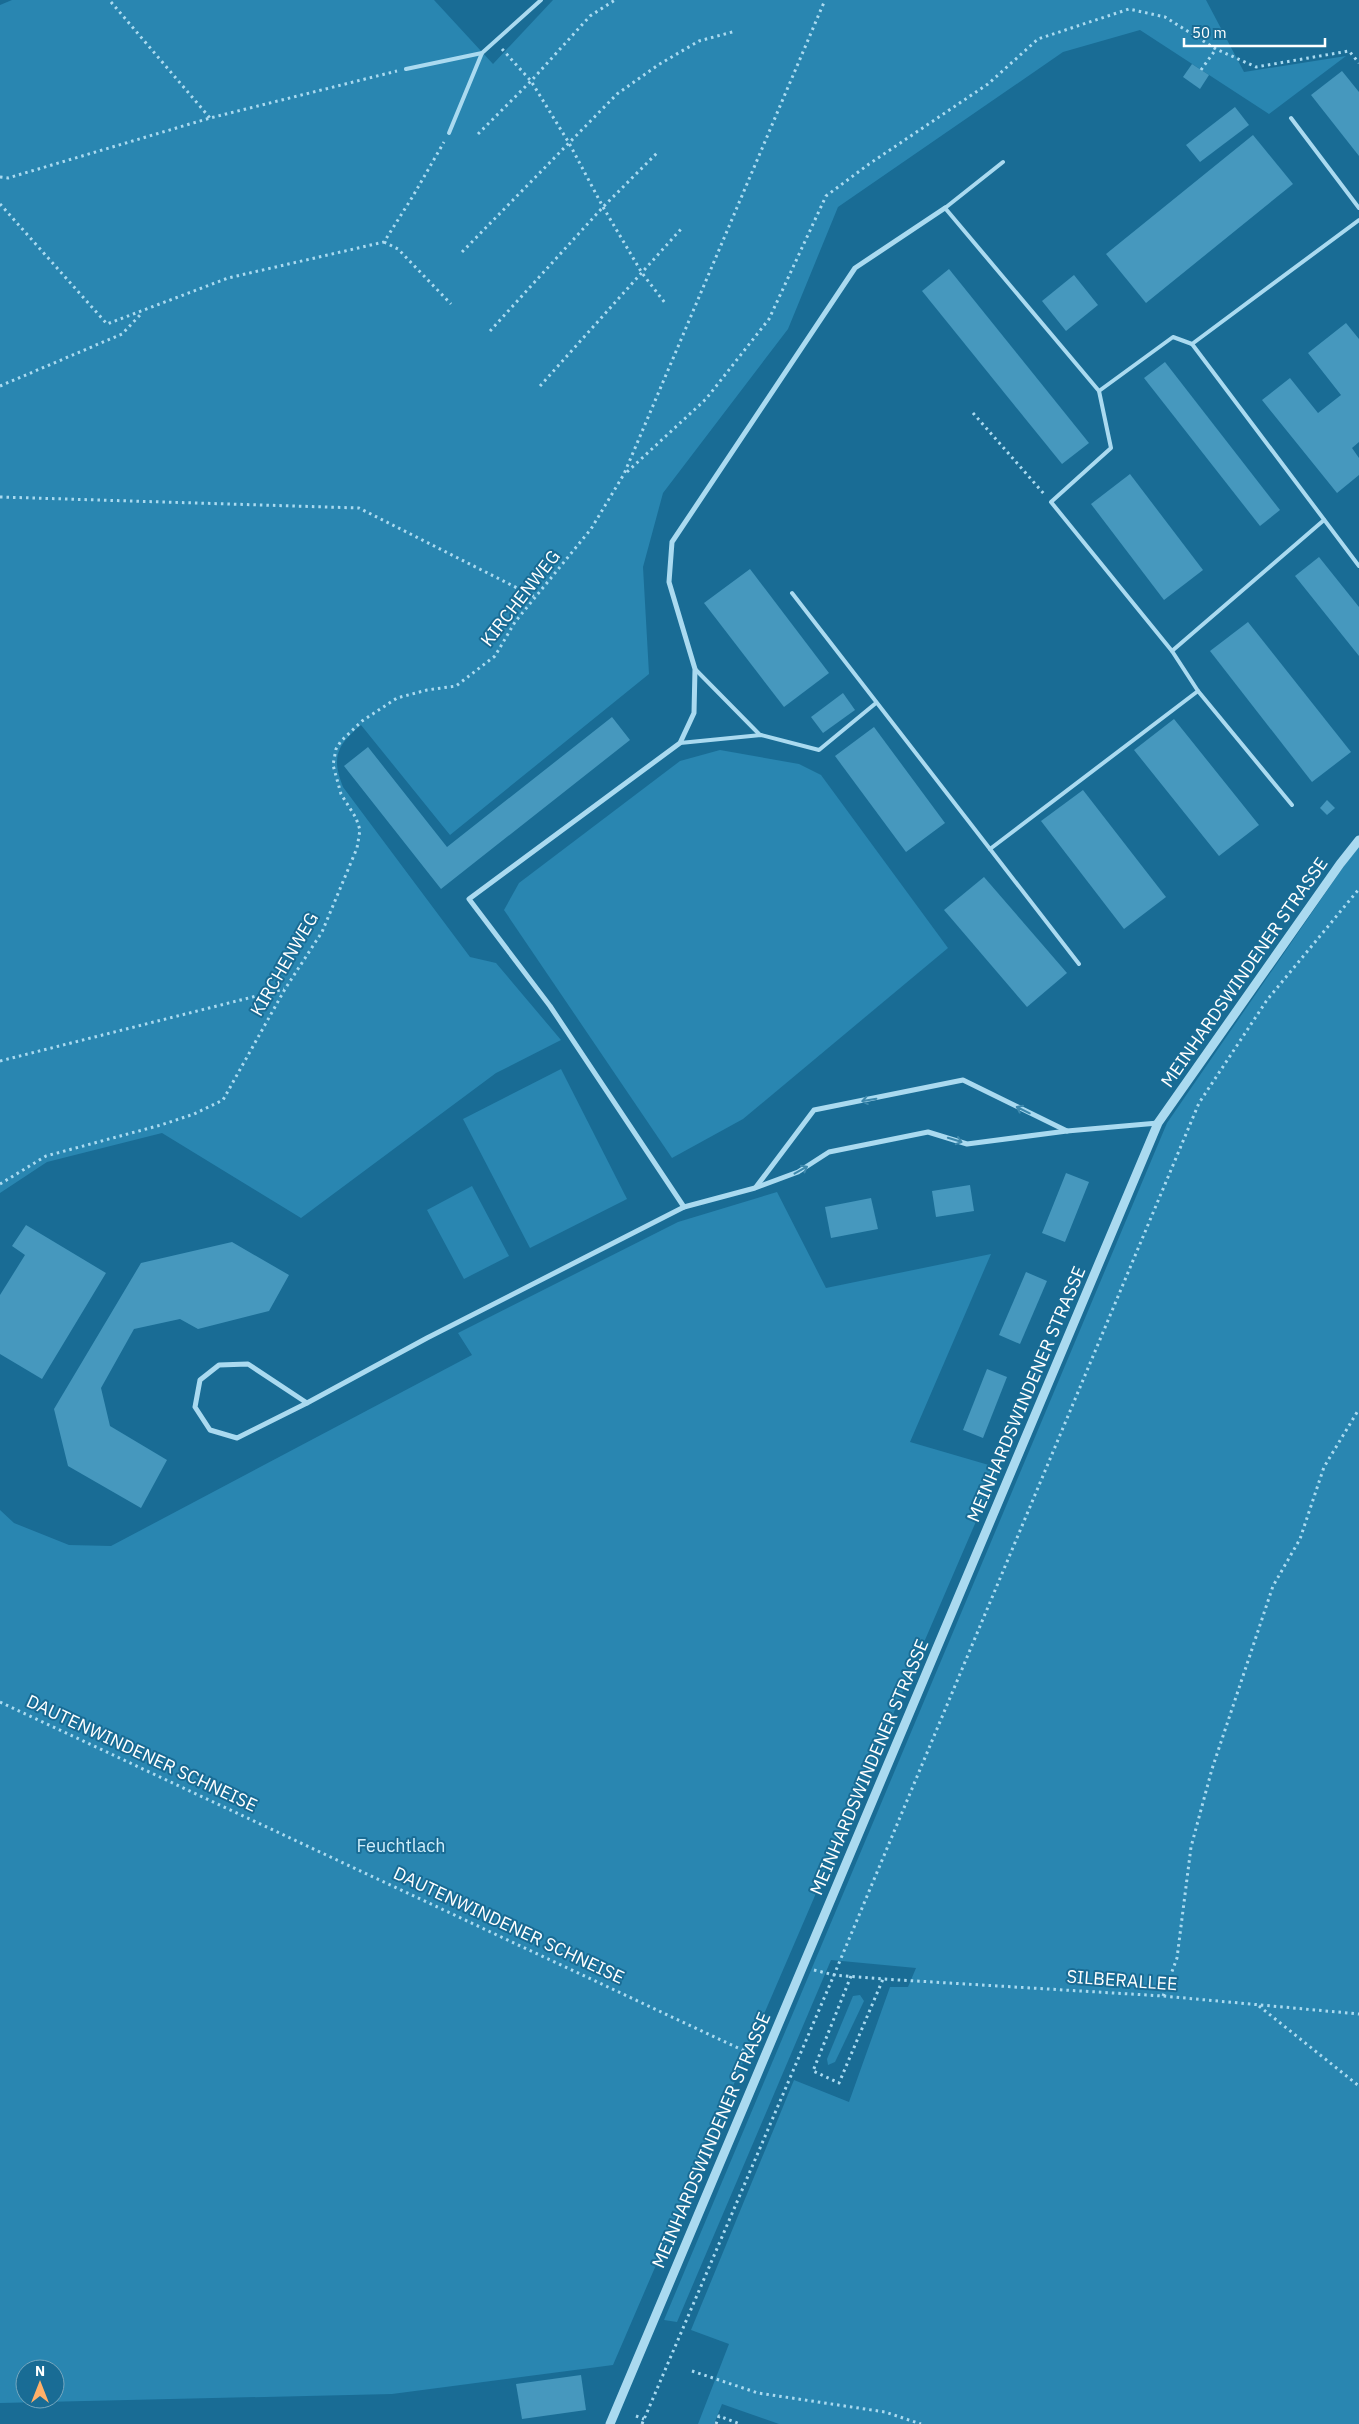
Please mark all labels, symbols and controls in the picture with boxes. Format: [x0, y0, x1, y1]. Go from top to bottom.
scale bar [1184, 15, 1325, 47]
text: 50 m [1192, 23, 1227, 42]
street label: KIRCHENWEG [475, 545, 565, 651]
street label: MEINHARDSWINDENER STRASSE [1155, 852, 1333, 1092]
street label: KIRCHENWEG [245, 908, 323, 1020]
one-way arrow [862, 1095, 878, 1105]
one-way arrow [1016, 1104, 1031, 1114]
one-way arrow [946, 1136, 962, 1146]
one-way arrow [793, 1165, 808, 1175]
street label: MEINHARDSWINDENER STRASSE [962, 1263, 1090, 1525]
street label: MEINHARDSWINDENER STRASSE [805, 1636, 933, 1898]
street label: DAUTENWINDENER SCHNEISE [23, 1689, 261, 1817]
park label: Feuchtlach [356, 1834, 446, 1857]
street label: DAUTENWINDENER SCHNEISE [390, 1861, 628, 1989]
street label: SILBERALLEE [1066, 1965, 1178, 1995]
street label: MEINHARDSWINDENER STRASSE [647, 2009, 775, 2271]
north arrow [15, 2359, 65, 2409]
text: N [35, 2362, 45, 2380]

